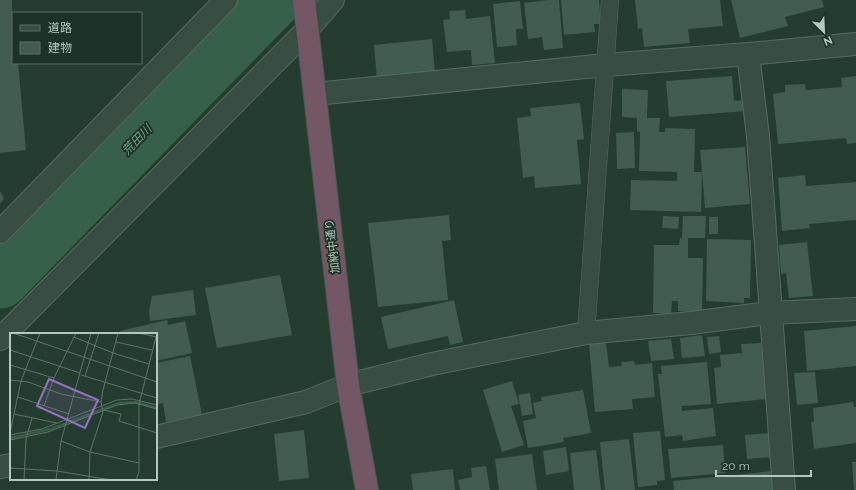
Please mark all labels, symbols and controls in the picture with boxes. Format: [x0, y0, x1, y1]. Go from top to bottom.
legend [12, 12, 142, 64]
north arrow [804, 12, 844, 52]
text: 道路 [48, 21, 72, 35]
text: N [821, 33, 834, 48]
text: 建物 [48, 41, 72, 55]
water label: 荒田川 [119, 121, 156, 158]
street label: 加納中通り [323, 218, 342, 274]
inset map [10, 333, 157, 480]
scale bar [716, 452, 811, 478]
text: 20 m [722, 459, 750, 473]

